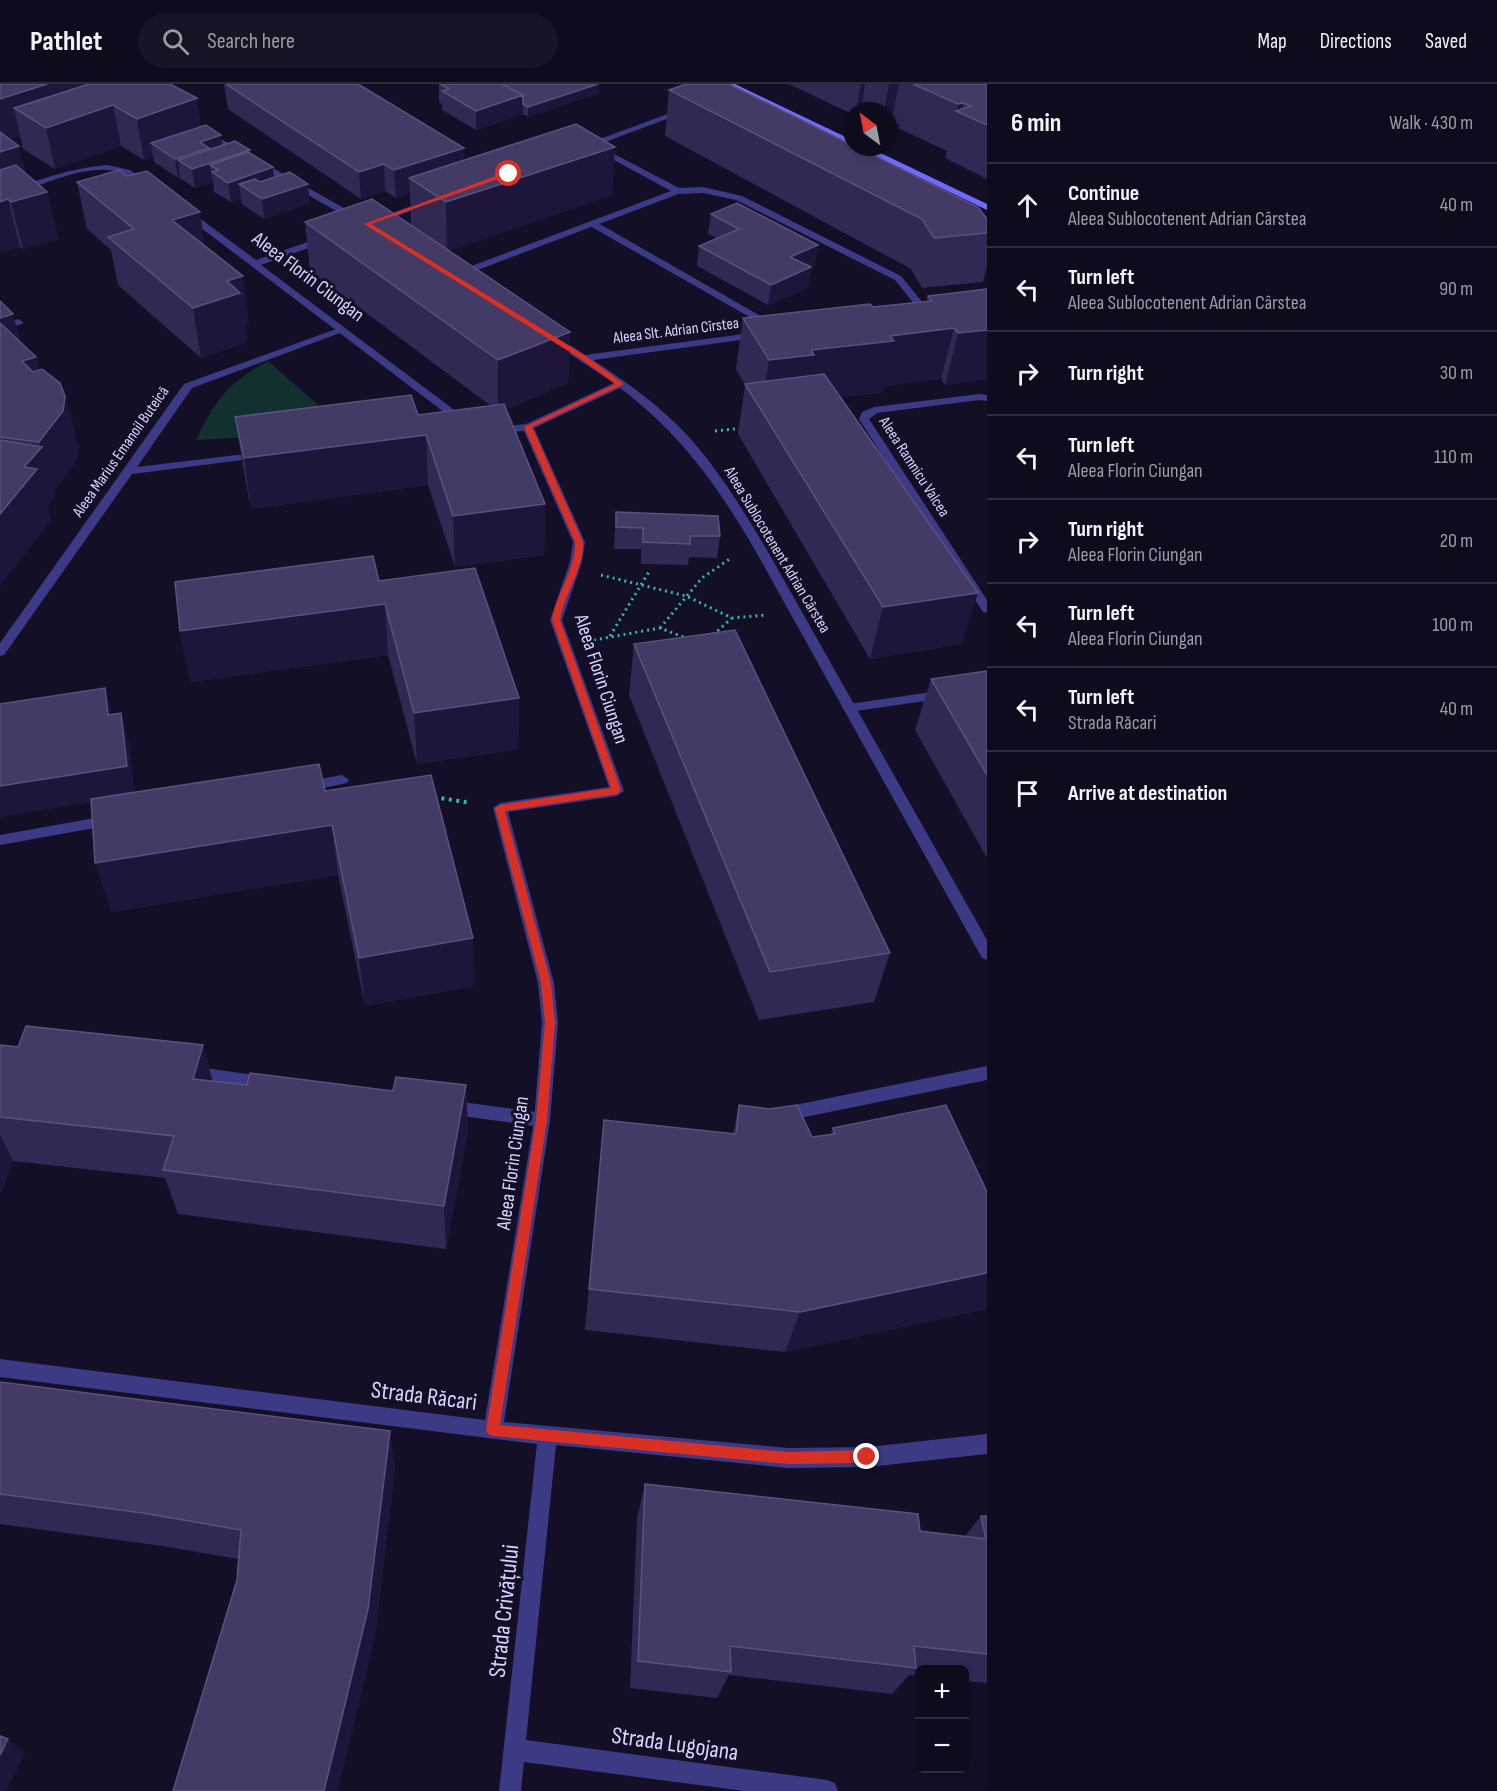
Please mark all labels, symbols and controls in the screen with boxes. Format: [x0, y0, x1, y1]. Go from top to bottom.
search box [138, 14, 558, 68]
text: Pathlet [30, 25, 102, 58]
icon: search [159, 25, 192, 58]
text: Search here [207, 28, 295, 55]
text: Map [1257, 29, 1287, 54]
text: Directions [1320, 29, 1392, 54]
text: Saved [1425, 29, 1467, 54]
north arrow [843, 102, 897, 156]
text: 6 min [1011, 108, 1061, 139]
text: Walk · 430 m [1389, 111, 1473, 135]
route start [495, 160, 521, 186]
text: Continue [1068, 180, 1139, 207]
icon: ahead [1011, 189, 1044, 222]
text: 40 m [1440, 193, 1473, 217]
text: Aleea Sublocotenent Adrian Cârstea [1068, 207, 1306, 231]
street label: Aleea Florin Ciungan [246, 226, 369, 327]
text: Turn left [1068, 264, 1134, 291]
icon: left [1011, 273, 1044, 306]
text: 90 m [1439, 277, 1473, 301]
text: Aleea Sublocotenent Adrian Cârstea [1068, 291, 1306, 315]
street label: Aleea Slt. Adrian Cîrstea [611, 314, 740, 348]
icon: right [1011, 357, 1044, 390]
text: Turn right [1068, 360, 1144, 387]
text: 30 m [1440, 361, 1473, 385]
street label: Aleea Marius Emanoil Buteică [68, 383, 173, 522]
street label: Aleea Ramnicu Valcea [874, 413, 953, 521]
text: Turn left [1068, 432, 1134, 459]
icon: left [1011, 441, 1044, 474]
text: 110 m [1434, 445, 1473, 469]
text: Aleea Florin Ciungan [1068, 459, 1203, 483]
street label: Aleea Sublocotenent Adrian Cârstea [719, 463, 834, 637]
text: Turn right [1068, 516, 1144, 543]
icon: right [1011, 525, 1044, 558]
text: 20 m [1440, 529, 1473, 553]
text: Aleea Florin Ciungan [1068, 543, 1203, 567]
text: Turn left [1068, 600, 1134, 627]
icon: left [1011, 609, 1044, 642]
street label: Aleea Florin Ciungan [568, 610, 633, 747]
text: 100 m [1432, 613, 1473, 637]
text: Aleea Florin Ciungan [1068, 627, 1203, 651]
text: Turn left [1068, 684, 1134, 711]
icon: left [1011, 693, 1044, 726]
text: 40 m [1440, 697, 1473, 721]
text: Strada Răcari [1068, 711, 1157, 735]
icon: arrive [1011, 777, 1044, 810]
text: Arrive at destination [1068, 780, 1227, 807]
street label: Aleea Florin Ciungan [492, 1095, 534, 1232]
street label: Strada Răcari [369, 1375, 479, 1417]
route end [853, 1443, 879, 1469]
street label: Strada Crivățului [483, 1543, 525, 1679]
map controls [915, 1665, 969, 1773]
button: + [915, 1665, 969, 1719]
button: − [915, 1719, 969, 1773]
street label: Strada Lugojana [610, 1721, 740, 1767]

